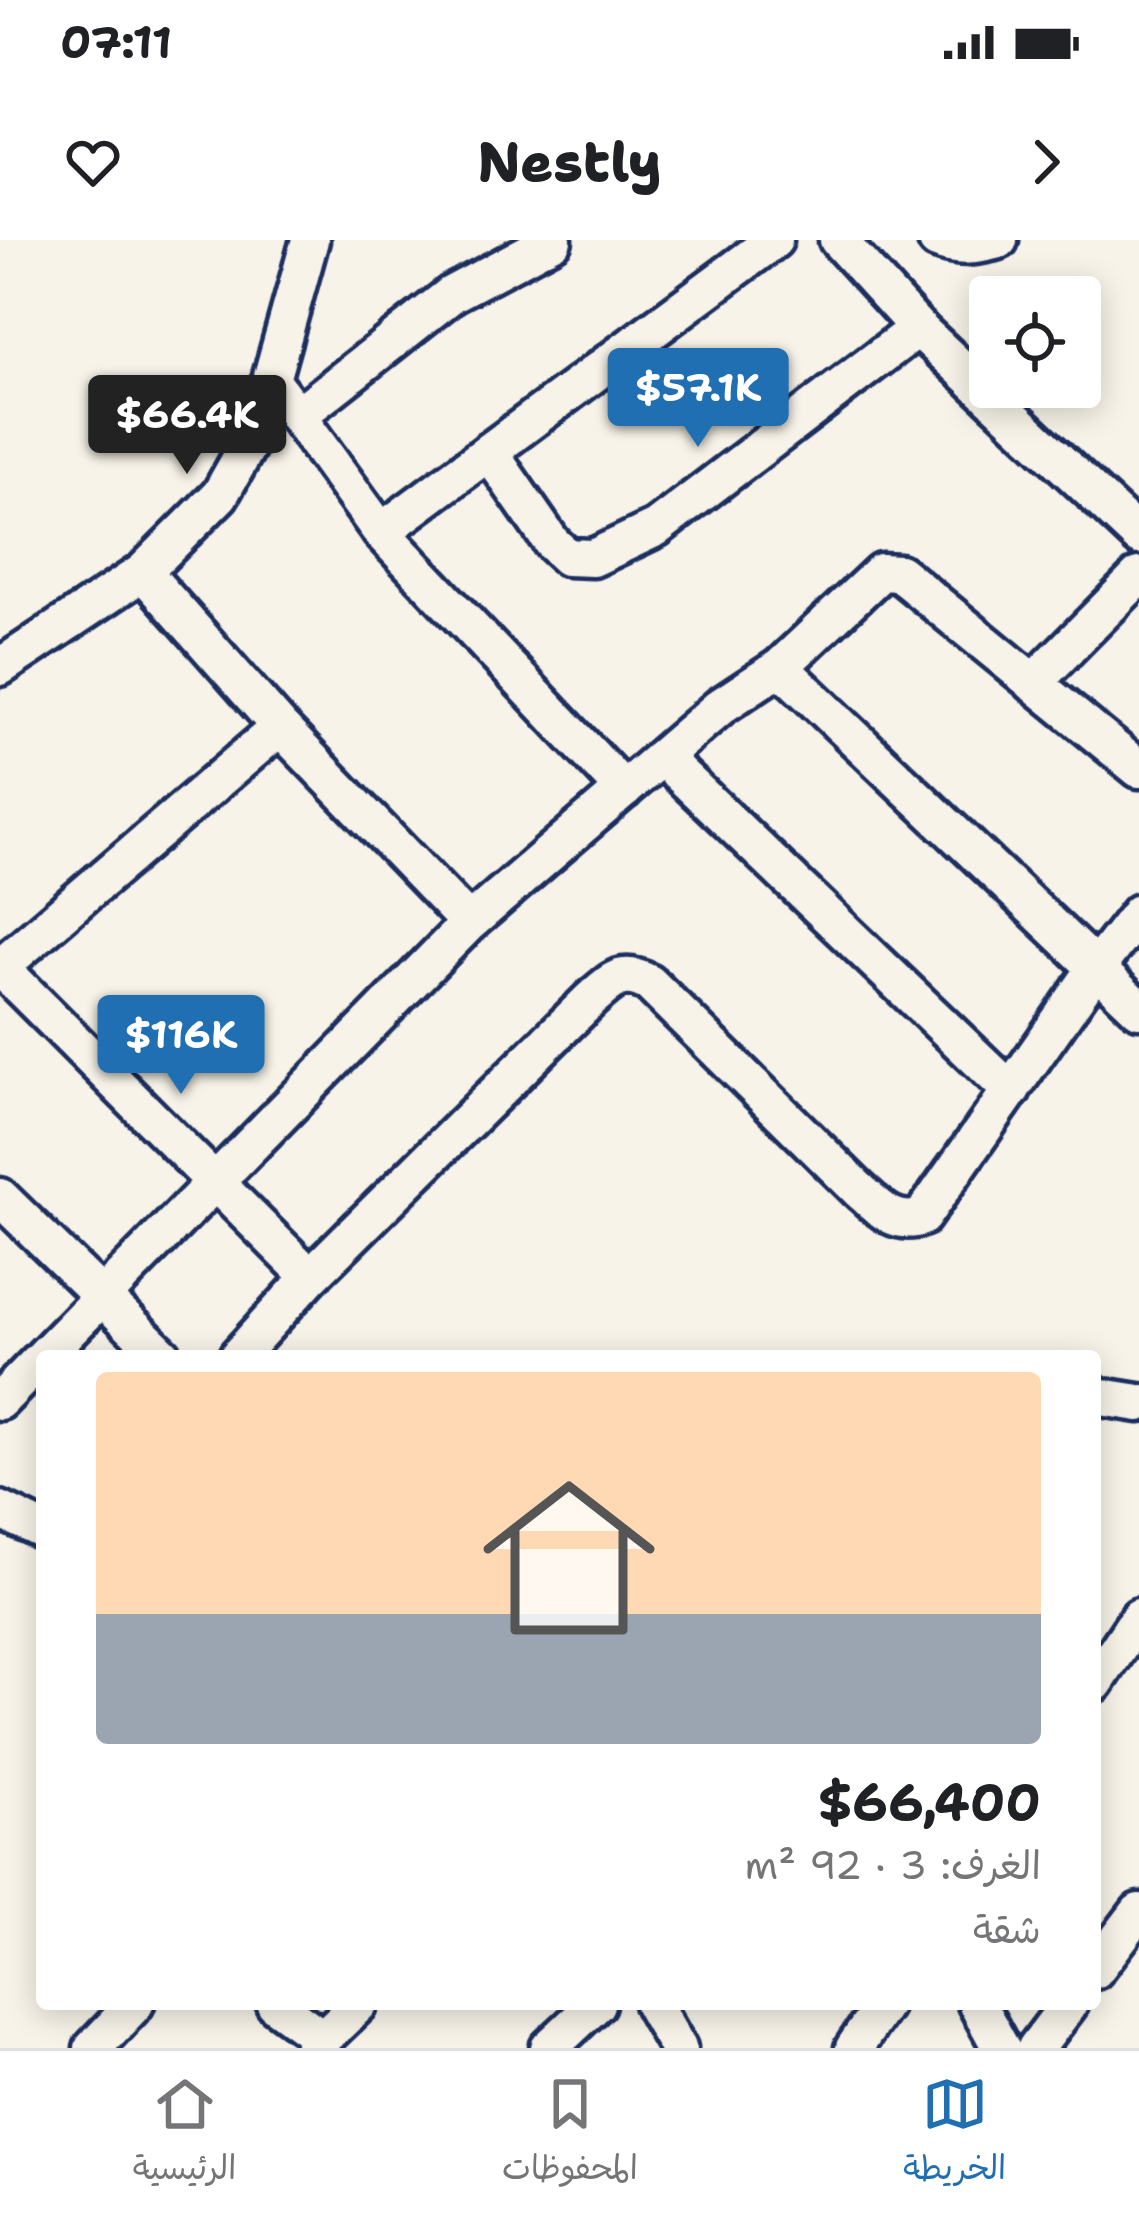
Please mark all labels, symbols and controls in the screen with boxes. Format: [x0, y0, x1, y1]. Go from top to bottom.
text: 07:11 [60, 12, 172, 72]
text: Nestly [477, 126, 662, 198]
icon: heart [60, 129, 126, 195]
icon: forward [1013, 129, 1079, 195]
map controls [969, 276, 1101, 408]
button: locate [969, 276, 1101, 408]
pin: $57.1K [600, 348, 796, 450]
text: $57.1K [635, 361, 761, 413]
pin: $66.4K [89, 375, 285, 477]
text: $66.4K [115, 388, 259, 440]
pin: $116K [97, 995, 265, 1097]
text: $116K [125, 1008, 237, 1060]
icon: home [461, 1450, 677, 1666]
text: $66,400 [817, 1768, 1041, 1836]
text: الغرف: 3 · 92 m² [744, 1839, 1041, 1891]
text: شقة [973, 1903, 1041, 1955]
tab: الرئيسية [133, 2071, 236, 2197]
tab: المحفوظات [502, 2071, 638, 2197]
tab: الخريطة [903, 2071, 1006, 2197]

